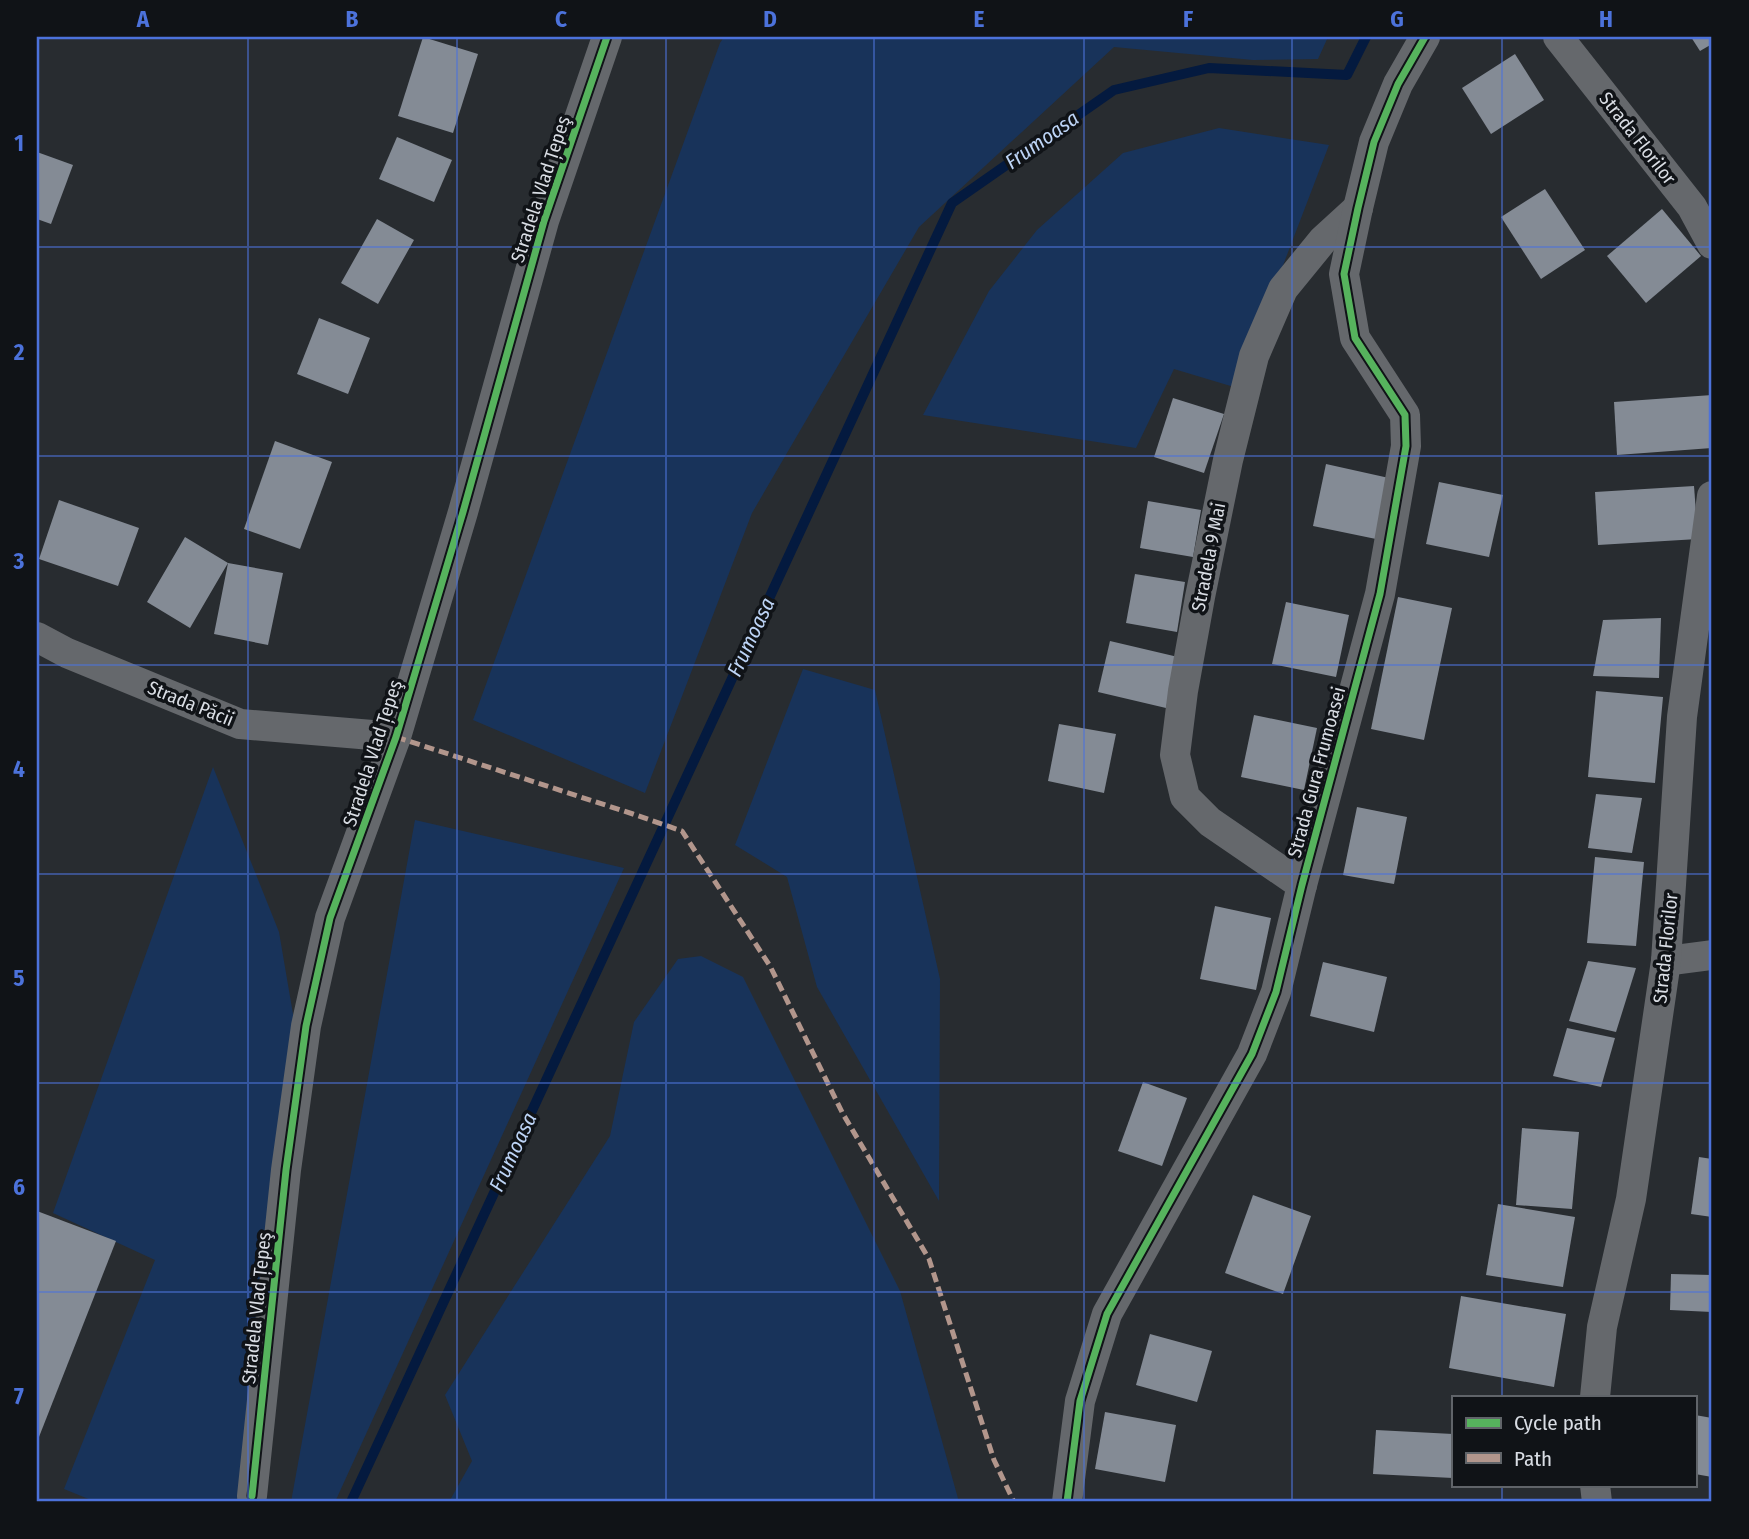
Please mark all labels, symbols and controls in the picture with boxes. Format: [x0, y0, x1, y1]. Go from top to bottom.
text: A [136, 5, 150, 33]
text: B [346, 5, 359, 33]
text: C [555, 5, 567, 33]
text: D [763, 5, 777, 33]
text: E [974, 5, 985, 33]
text: F [1183, 5, 1193, 33]
text: G [1390, 5, 1404, 33]
text: H [1599, 5, 1613, 33]
street label: Strada Florilor [1594, 88, 1681, 189]
water label: Frumoasa [1000, 105, 1084, 175]
street label: Stradela Vlad Țepeş [506, 113, 575, 265]
text: 1 [14, 129, 24, 157]
text: 2 [13, 338, 25, 366]
street label: Stradela 9 Mai [1187, 501, 1230, 614]
text: 3 [13, 547, 25, 575]
water label: Frumoasa [721, 593, 781, 681]
street label: Strada Păcii [144, 676, 237, 731]
street label: Stradela Vlad Țepeş [338, 677, 407, 829]
street label: Strada Gura Frumoasei [1283, 684, 1350, 860]
text: 4 [13, 755, 25, 783]
street label: Strada Florilor [1648, 891, 1683, 1004]
text: 5 [13, 964, 25, 992]
water label: Frumoasa [483, 1108, 543, 1196]
text: 6 [13, 1173, 25, 1201]
street label: Stradela Vlad Țepeş [237, 1231, 276, 1385]
text: 7 [14, 1382, 24, 1410]
legend [1452, 1396, 1696, 1486]
text: Cycle path [1514, 1410, 1602, 1436]
text: Path [1514, 1446, 1552, 1472]

